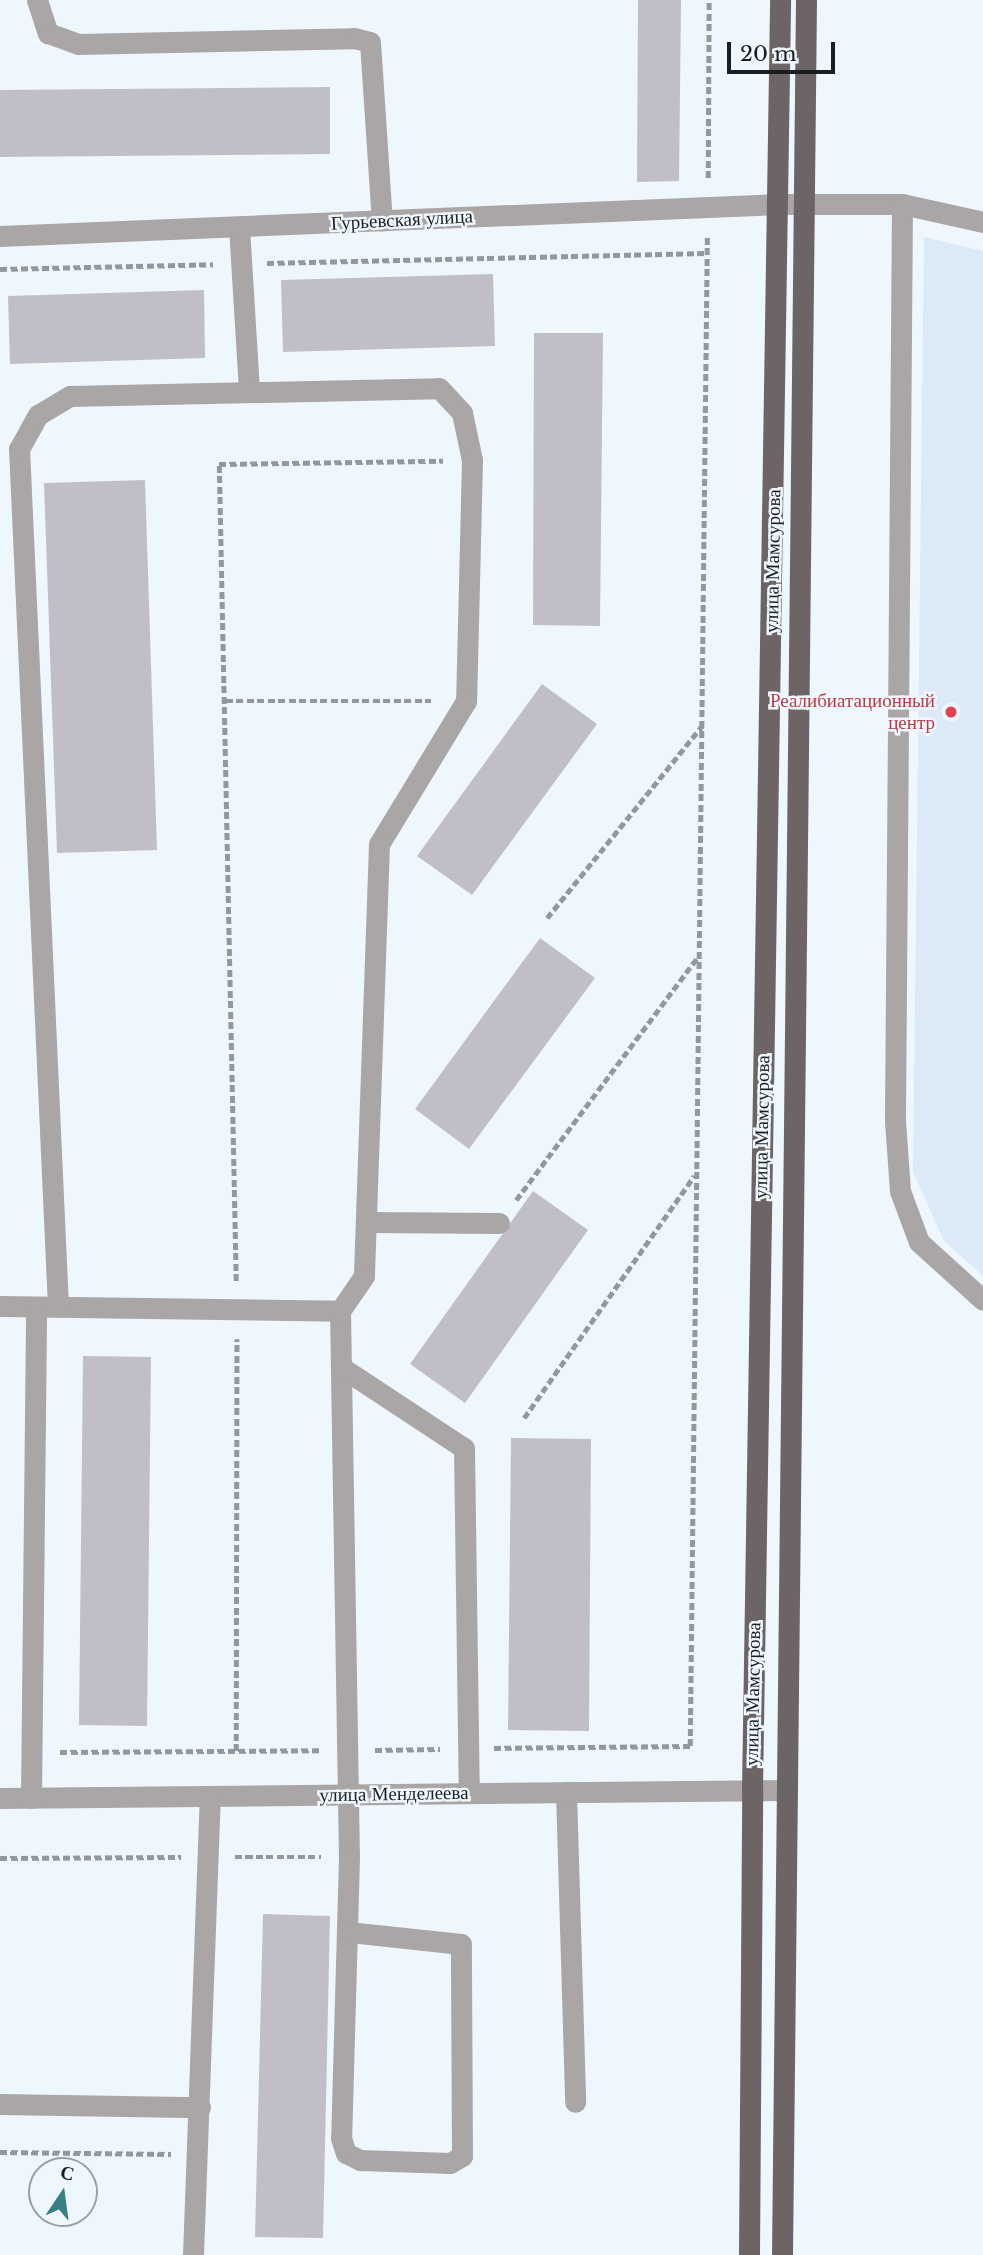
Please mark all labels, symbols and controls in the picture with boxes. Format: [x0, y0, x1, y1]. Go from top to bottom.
scale bar [731, 28, 839, 72]
text: 20 m [740, 41, 797, 67]
street label: Гурьевская улица [330, 205, 474, 235]
street label: улица Мамсурова [760, 489, 786, 633]
place label: Реалибиатационный центр [770, 690, 935, 734]
marker: Реалибиатационный центр [941, 702, 961, 722]
street label: улица Мамсурова [749, 1055, 775, 1199]
street label: улица Мамсурова [740, 1622, 766, 1766]
street label: улица Менделеева [319, 1781, 469, 1807]
north arrow [28, 2157, 98, 2227]
text: С [58, 2160, 77, 2186]

